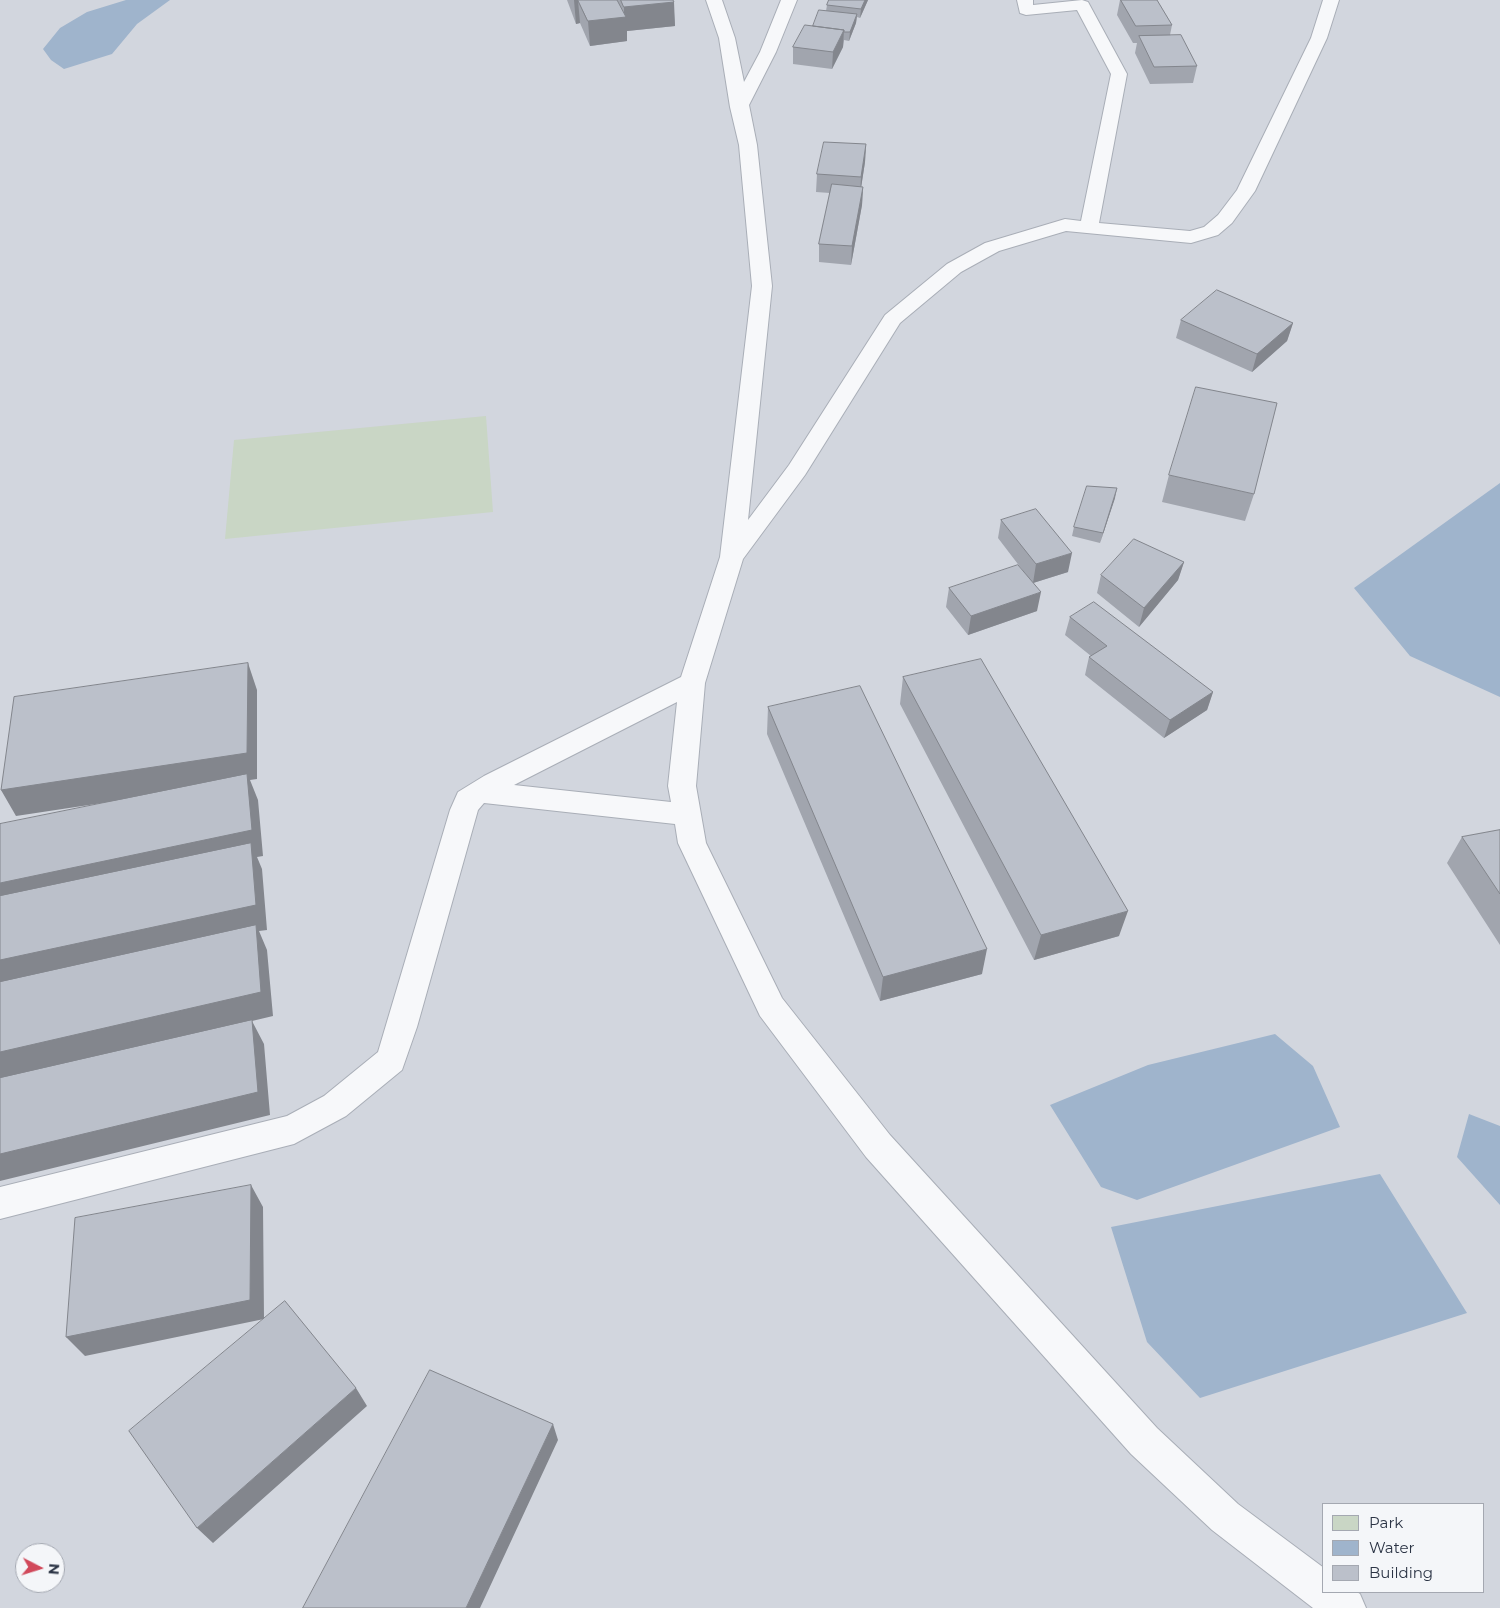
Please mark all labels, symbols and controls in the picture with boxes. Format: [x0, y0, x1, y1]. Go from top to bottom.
legend [1322, 1503, 1485, 1593]
text: Park [1369, 1513, 1403, 1532]
text: Water [1369, 1538, 1415, 1557]
north arrow [15, 1543, 65, 1593]
text: N [44, 1563, 63, 1576]
text: Building [1369, 1563, 1433, 1582]

